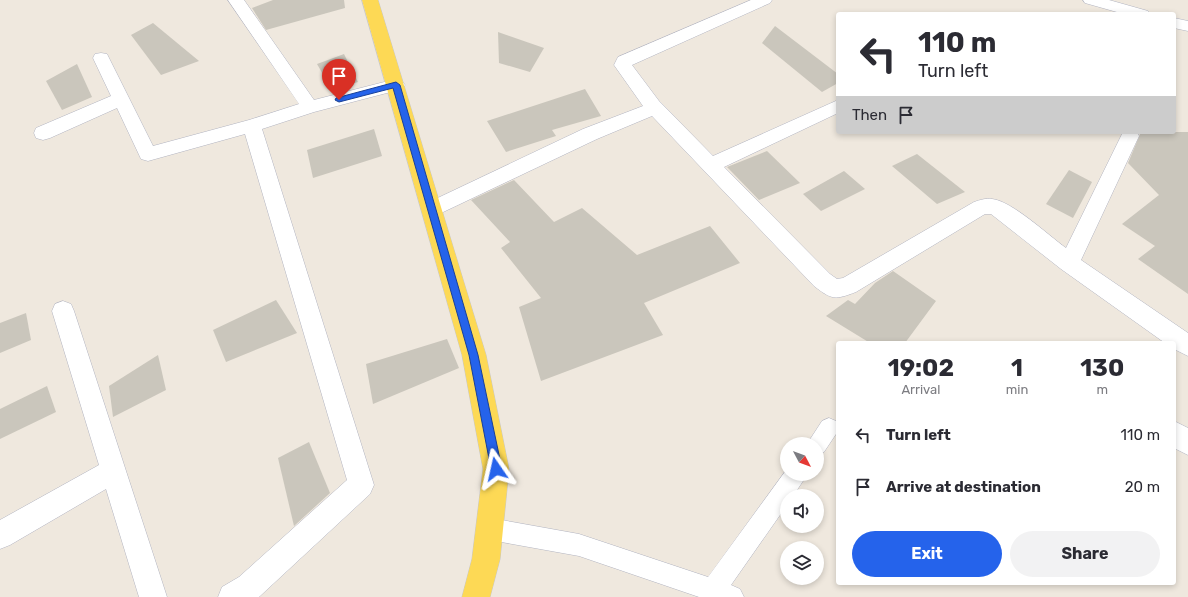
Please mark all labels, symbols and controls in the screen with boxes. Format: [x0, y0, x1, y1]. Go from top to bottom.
text: 110 m [918, 26, 996, 59]
icon: left [852, 28, 904, 80]
pin [322, 59, 356, 100]
text: Turn left [918, 60, 988, 82]
icon: arrive [328, 65, 350, 87]
icon: arrive [895, 104, 917, 126]
text: Then [852, 106, 887, 124]
text: 19:02 [888, 354, 954, 382]
text: 1 [1011, 354, 1023, 382]
text: 130 [1080, 354, 1124, 382]
text: Arrival [901, 382, 940, 397]
text: min [1006, 382, 1028, 397]
text: m [1096, 382, 1108, 397]
icon: left [852, 424, 874, 446]
text: Turn left [886, 426, 951, 444]
text: 110 m [1121, 426, 1160, 444]
north arrow [780, 437, 824, 481]
map controls [780, 437, 824, 585]
position arrow [475, 448, 517, 490]
icon: arrive [852, 476, 874, 498]
text: Arrive at destination [886, 478, 1041, 496]
text: 20 m [1125, 478, 1160, 496]
button: sound [780, 489, 824, 533]
button: Exit [852, 531, 1002, 577]
button: Share [1010, 531, 1160, 577]
button: layers [780, 541, 824, 585]

